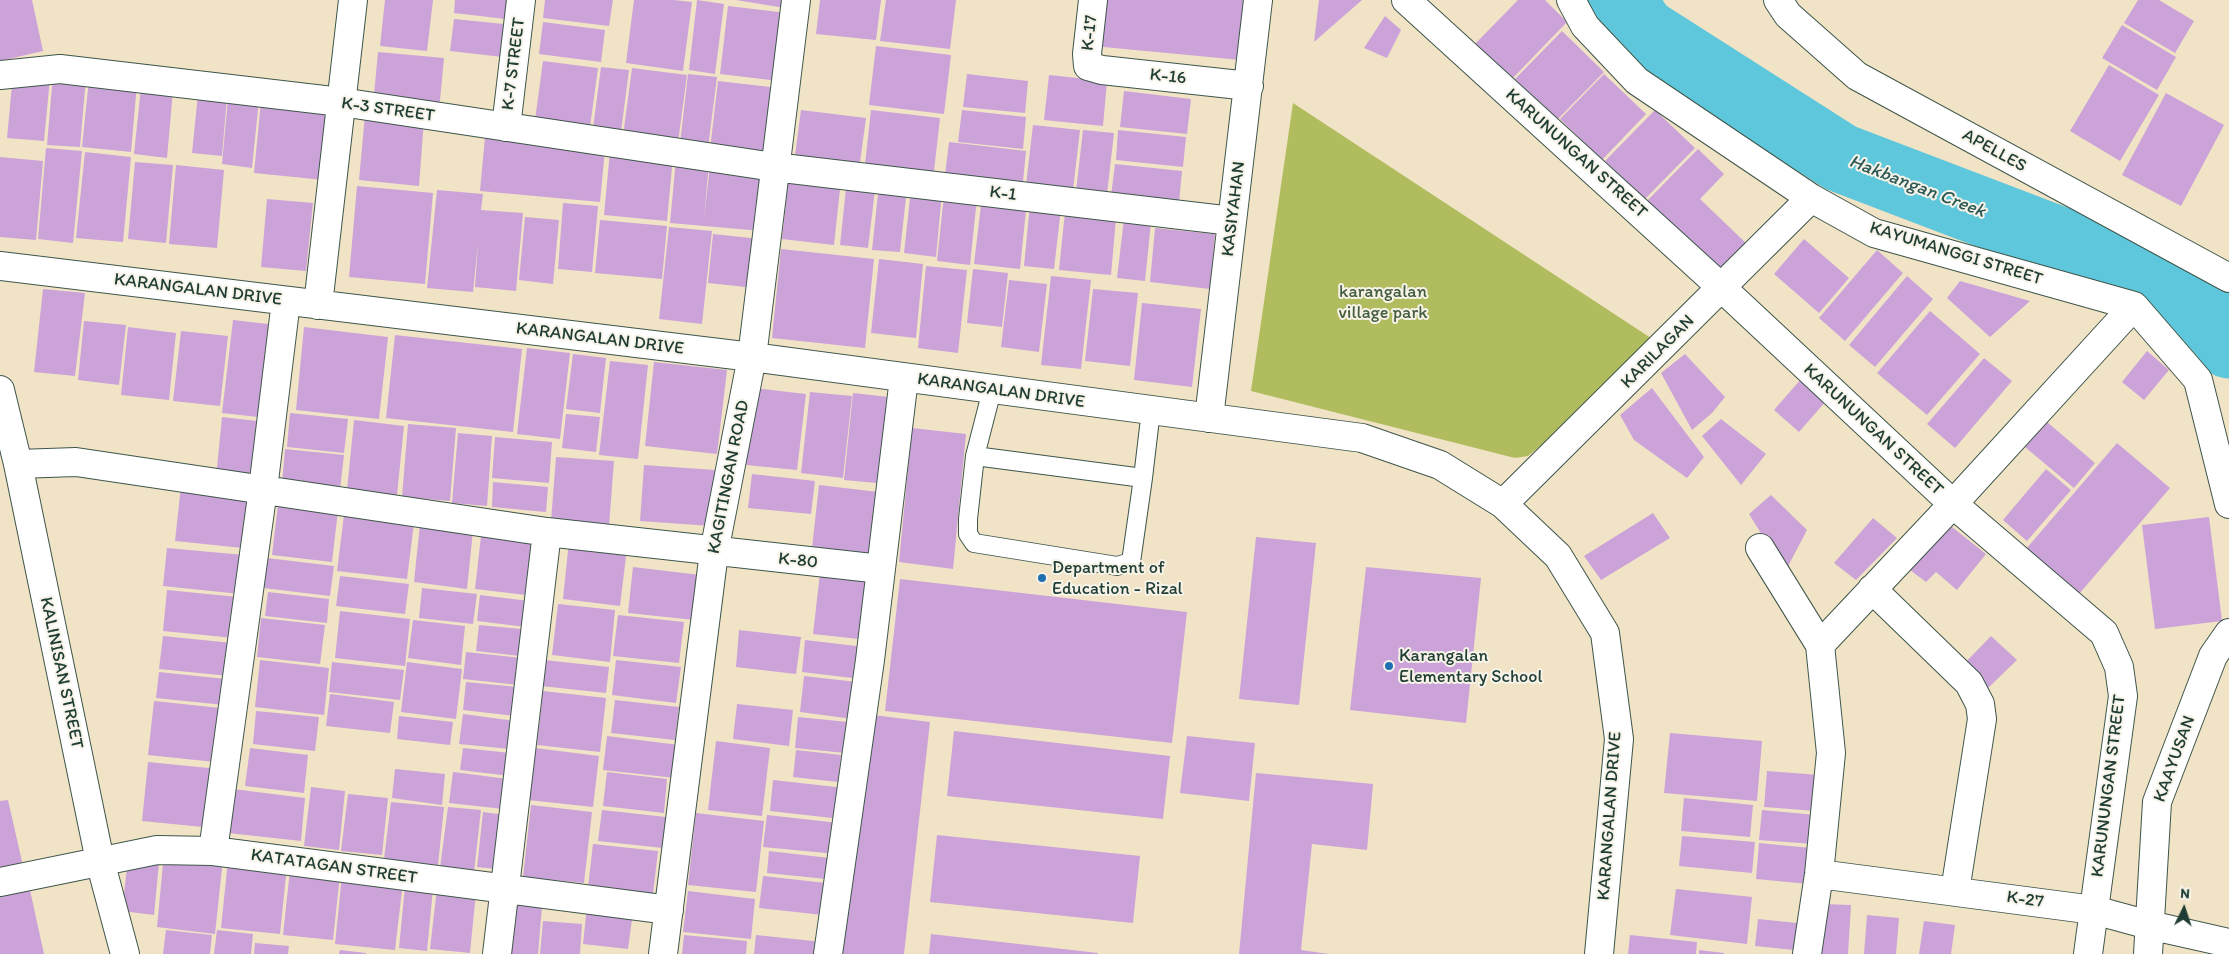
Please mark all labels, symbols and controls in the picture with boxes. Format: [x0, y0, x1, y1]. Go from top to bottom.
street label: K-17 [1077, 14, 1103, 52]
street label: K-7 STREET [498, 16, 530, 112]
street label: K-16 [1149, 64, 1187, 90]
street label: KARUNUNGAN STREET [1500, 84, 1652, 224]
street label: K-3 STREET [340, 93, 436, 127]
street label: APELLES [1958, 125, 2030, 177]
water label: Hakbangan Creek [1846, 151, 1988, 223]
street label: KASIYAHAN [1217, 160, 1251, 258]
street label: K-1 [988, 182, 1018, 206]
street label: KAYUMANGGI STREET [1867, 217, 2045, 291]
street label: KARANGALAN DRIVE [113, 269, 283, 311]
park label: karangalan village park [1339, 281, 1427, 324]
street label: KARILAGAN [1617, 311, 1699, 393]
street label: KARANGALAN DRIVE [515, 318, 685, 360]
street label: KARUNUNGAN STREET [1798, 359, 1948, 501]
street label: KARANGALAN DRIVE [916, 369, 1086, 413]
street label: KAGITINGAN ROAD [704, 398, 754, 556]
street label: K-80 [777, 548, 819, 574]
place label: Department of Education - Rizal [1052, 557, 1183, 600]
marker: Department of Education - Rizal [1036, 572, 1048, 584]
street label: KALINISAN STREET [34, 595, 88, 751]
place label: Karangalan Elementary School [1399, 645, 1543, 688]
marker: Karangalan Elementary School [1383, 660, 1395, 672]
street label: KARUNUNGAN STREET [2087, 693, 2131, 879]
street label: KAAYUSAN [2149, 713, 2201, 805]
street label: KARANGALAN DRIVE [1593, 731, 1627, 901]
street label: KATATAGAN STREET [249, 845, 419, 889]
north arrow [2159, 884, 2209, 934]
text: N [2180, 885, 2190, 902]
street label: K-27 [2005, 887, 2045, 913]

